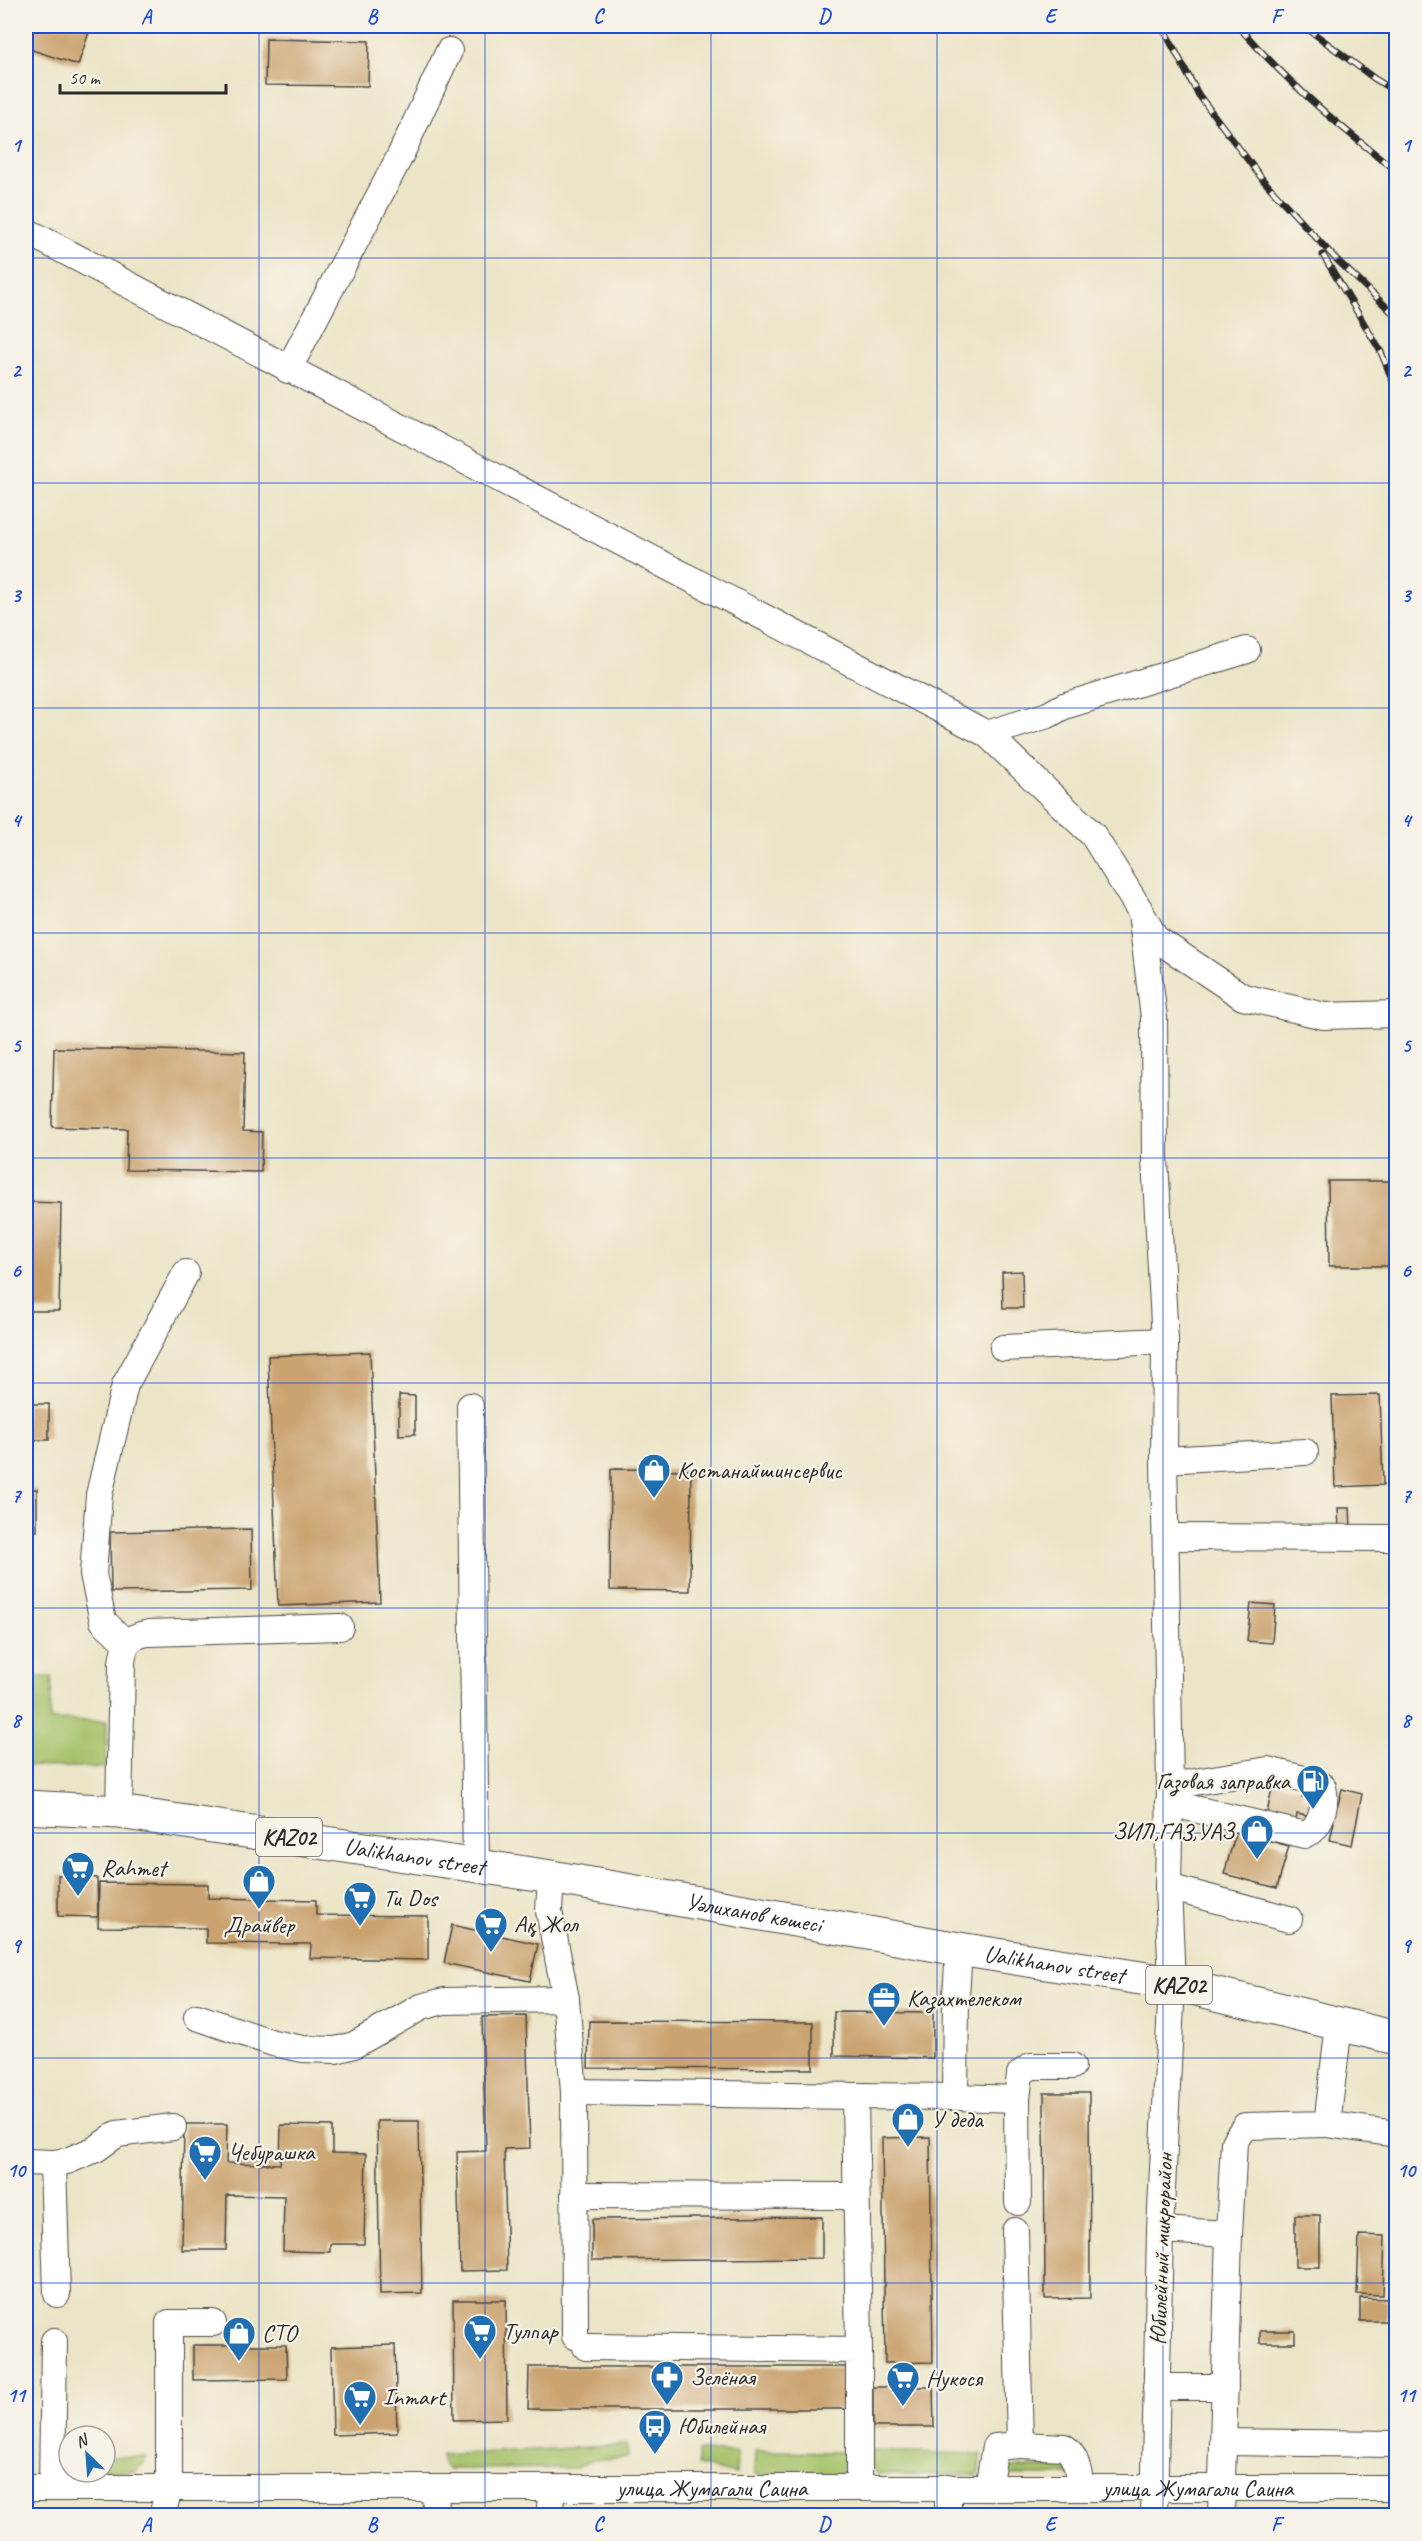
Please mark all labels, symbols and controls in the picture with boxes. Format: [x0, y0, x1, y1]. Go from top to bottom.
text: A [141, 4, 153, 29]
text: B [367, 4, 379, 29]
text: C [593, 4, 605, 29]
text: D [818, 4, 832, 29]
text: E [1045, 4, 1059, 29]
text: F [1271, 4, 1285, 29]
scale bar [60, 57, 226, 95]
text: 50 m [69, 67, 102, 89]
text: 1 [12, 133, 23, 158]
text: 1 [1402, 133, 1413, 158]
text: 2 [12, 358, 23, 383]
text: 2 [1402, 358, 1413, 383]
text: 3 [12, 583, 23, 608]
text: 3 [1402, 583, 1413, 608]
text: 4 [12, 808, 24, 833]
text: 4 [1402, 808, 1414, 833]
text: 5 [12, 1033, 23, 1058]
text: 5 [1402, 1033, 1413, 1058]
text: 6 [11, 1258, 22, 1283]
text: 6 [1401, 1258, 1412, 1283]
shop icon: Костанайшинсервис [636, 1452, 672, 1499]
place label: Костанайшинсервис [677, 1455, 843, 1485]
text: 7 [12, 1483, 23, 1508]
text: 7 [1402, 1483, 1413, 1508]
text: 8 [12, 1708, 24, 1733]
text: 8 [1402, 1708, 1414, 1733]
fuel station icon: Газовая заправка [1295, 1763, 1331, 1810]
place label: Газовая заправка [1156, 1766, 1292, 1797]
shop icon: ЗИЛ,ГАЗ,УАЗ [1239, 1813, 1275, 1860]
place label: ЗИЛ,ГАЗ,УАЗ [1112, 1816, 1236, 1846]
road number: KАZ02 [256, 1818, 322, 1856]
street label: Ualikhanov street [342, 1831, 490, 1882]
supermarket icon: Rahmet [60, 1850, 96, 1897]
place label: Rahmet [101, 1853, 169, 1883]
shop icon: Драйвер [241, 1863, 277, 1910]
supermarket icon: Tu Dos [342, 1880, 378, 1927]
place label: Tu Dos [383, 1883, 440, 1913]
street label: Уәлиханов көшесі [684, 1886, 827, 1940]
supermarket icon: Ақ Жол [473, 1906, 509, 1953]
place label: Ақ Жол [514, 1909, 579, 1939]
place label: Драйвер [224, 1910, 296, 1940]
text: 9 [12, 1933, 23, 1958]
text: 9 [1402, 1933, 1413, 1958]
street label: Ualikhanov street [982, 1938, 1130, 1991]
road number: KАZ02 [1146, 1966, 1212, 2004]
office icon: Казахтелеком [866, 1980, 902, 2027]
place label: Казахтелеком [907, 1983, 1022, 2014]
shop icon: У деда [890, 2101, 926, 2148]
place label: У деда [931, 2104, 984, 2134]
supermarket icon: Чебурашка [187, 2134, 223, 2181]
place label: Чебурашка [228, 2137, 316, 2167]
street label: Юбилейный микрорайон [1143, 2151, 1179, 2345]
text: 10 [7, 2158, 27, 2183]
text: 10 [1397, 2158, 1417, 2183]
supermarket icon: Тулпар [462, 2313, 498, 2360]
shop icon: СТО [221, 2315, 257, 2362]
place label: Тулпар [503, 2316, 560, 2346]
place label: СТО [262, 2318, 300, 2348]
pharmacy icon: Зелёная [649, 2359, 685, 2406]
supermarket icon: Нукося [885, 2360, 921, 2407]
place label: Зелёная [690, 2362, 756, 2392]
place label: Нукося [926, 2363, 984, 2393]
supermarket icon: Inmart [342, 2379, 378, 2426]
place label: Inmart [383, 2382, 447, 2412]
text: 11 [7, 2383, 27, 2408]
text: 11 [1397, 2383, 1417, 2408]
bus stop icon: Юбилейная [637, 2408, 673, 2455]
place label: Юбилейная [678, 2411, 767, 2441]
north arrow [57, 2424, 117, 2484]
text: N [72, 2429, 93, 2452]
street label: улица Жумагали Саина [615, 2473, 809, 2503]
street label: улица Жумагали Саина [1101, 2473, 1295, 2503]
text: A [141, 2512, 153, 2537]
text: B [367, 2512, 379, 2537]
text: C [593, 2512, 605, 2537]
text: D [818, 2512, 832, 2537]
text: E [1045, 2512, 1059, 2537]
text: F [1271, 2512, 1285, 2537]

